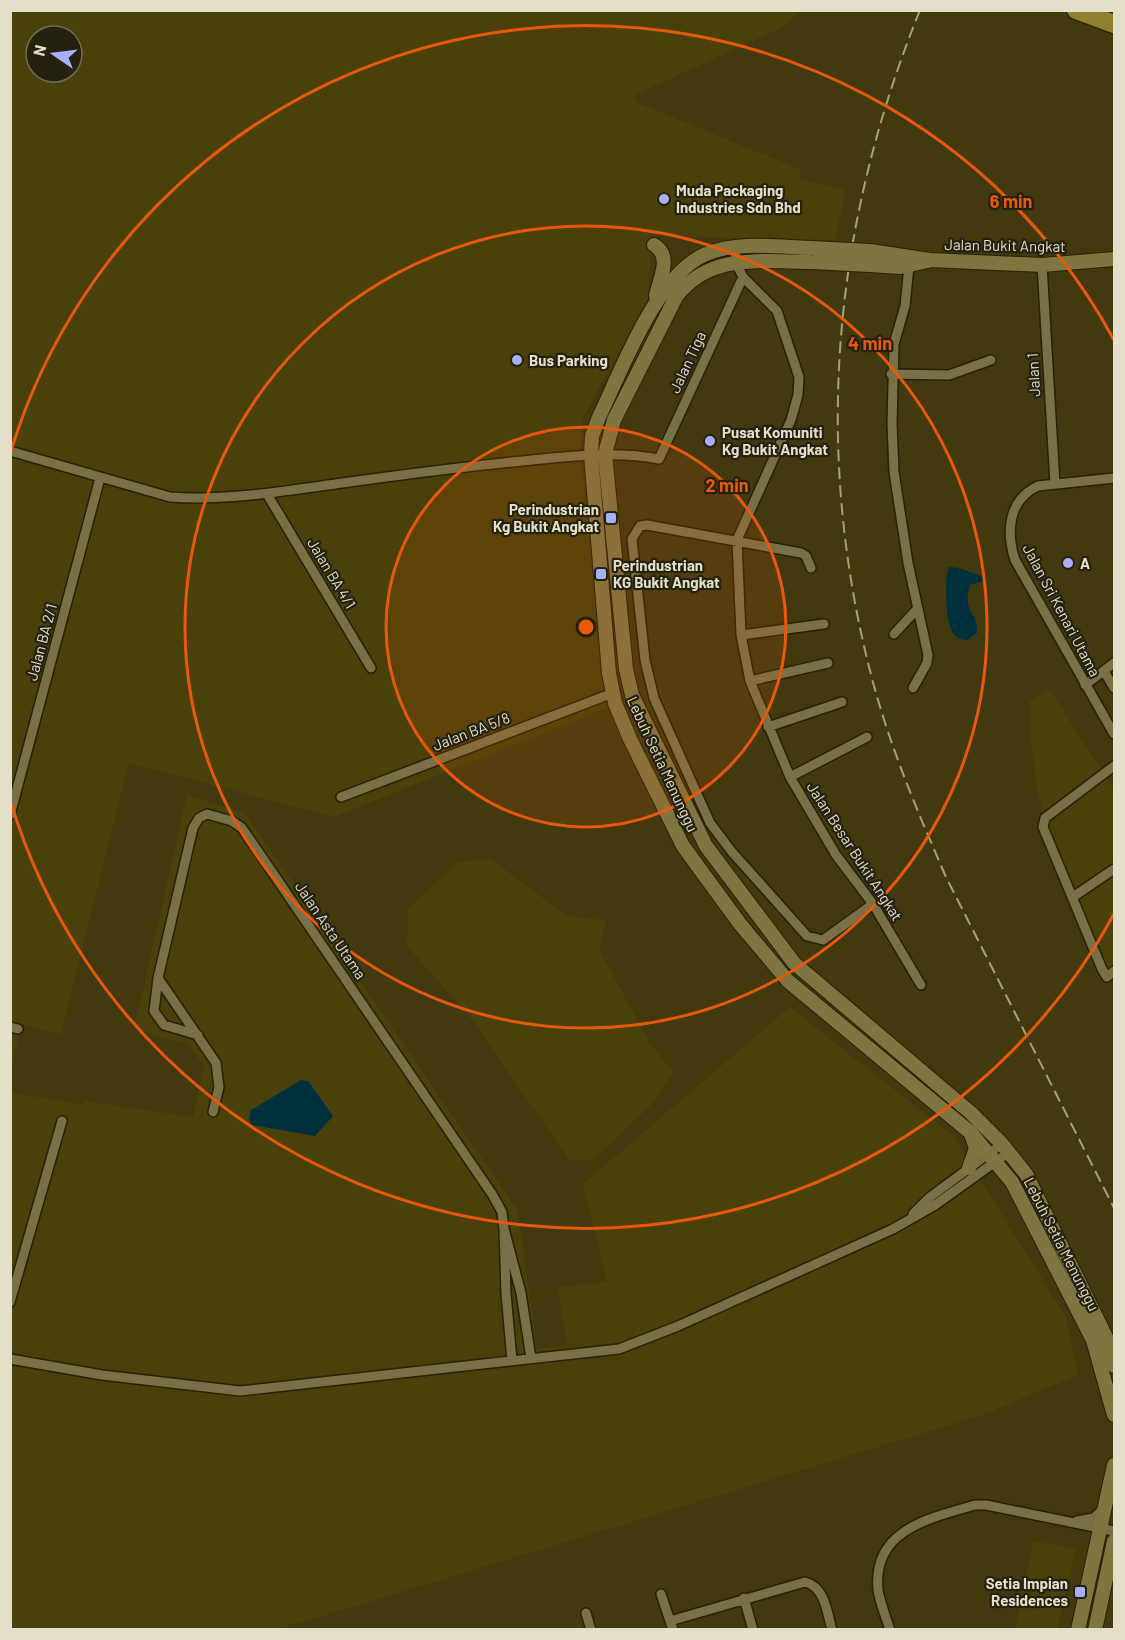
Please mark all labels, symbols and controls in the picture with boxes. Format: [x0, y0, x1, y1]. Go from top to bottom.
north arrow [24, 24, 84, 84]
text: N [28, 43, 49, 58]
place label: Muda Packaging Industries Sdn Bhd [676, 181, 801, 216]
text: 6 min [990, 190, 1032, 212]
marker: Muda Packaging Industries Sdn Bhd [657, 192, 671, 206]
street label: Jalan Bukit Angkat [944, 235, 1066, 255]
street label: Jalan Tiga [665, 328, 709, 396]
text: 4 min [848, 332, 892, 354]
place label: Bus Parking [529, 351, 608, 369]
marker: Bus Parking [510, 353, 524, 367]
street label: Jalan 1 [1023, 353, 1043, 397]
place label: Pusat Komuniti Kg Bukit Angkat [722, 423, 828, 458]
marker: Pusat Komuniti Kg Bukit Angkat [703, 434, 717, 448]
text: 2 min [705, 474, 749, 496]
place label: Perindustrian Kg Bukit Angkat [493, 500, 599, 535]
marker: Perindustrian Kg Bukit Angkat [604, 511, 618, 525]
street label: Jalan BA 4/1 [304, 534, 360, 612]
street label: Jalan Sri Kenari Utama [1019, 541, 1105, 679]
place label: A [1080, 554, 1090, 572]
place label: Perindustrian KG Bukit Angkat [613, 556, 720, 591]
marker: A [1061, 556, 1075, 570]
marker: Perindustrian KG Bukit Angkat [594, 567, 608, 581]
street label: Jalan BA 2/1 [22, 602, 60, 682]
centre of rings [576, 617, 596, 637]
street label: Lebuh Setia Menunggu [624, 693, 702, 835]
street label: Jalan BA 5/8 [430, 708, 512, 754]
street label: Jalan Besar Bukit Angkat [803, 778, 907, 924]
street label: Jalan Asta Utama [292, 878, 370, 982]
street label: Lebuh Setia Menunggu [1021, 1174, 1103, 1314]
place label: Setia Impian Residences [986, 1574, 1068, 1609]
marker: Setia Impian Residences [1073, 1585, 1087, 1599]

